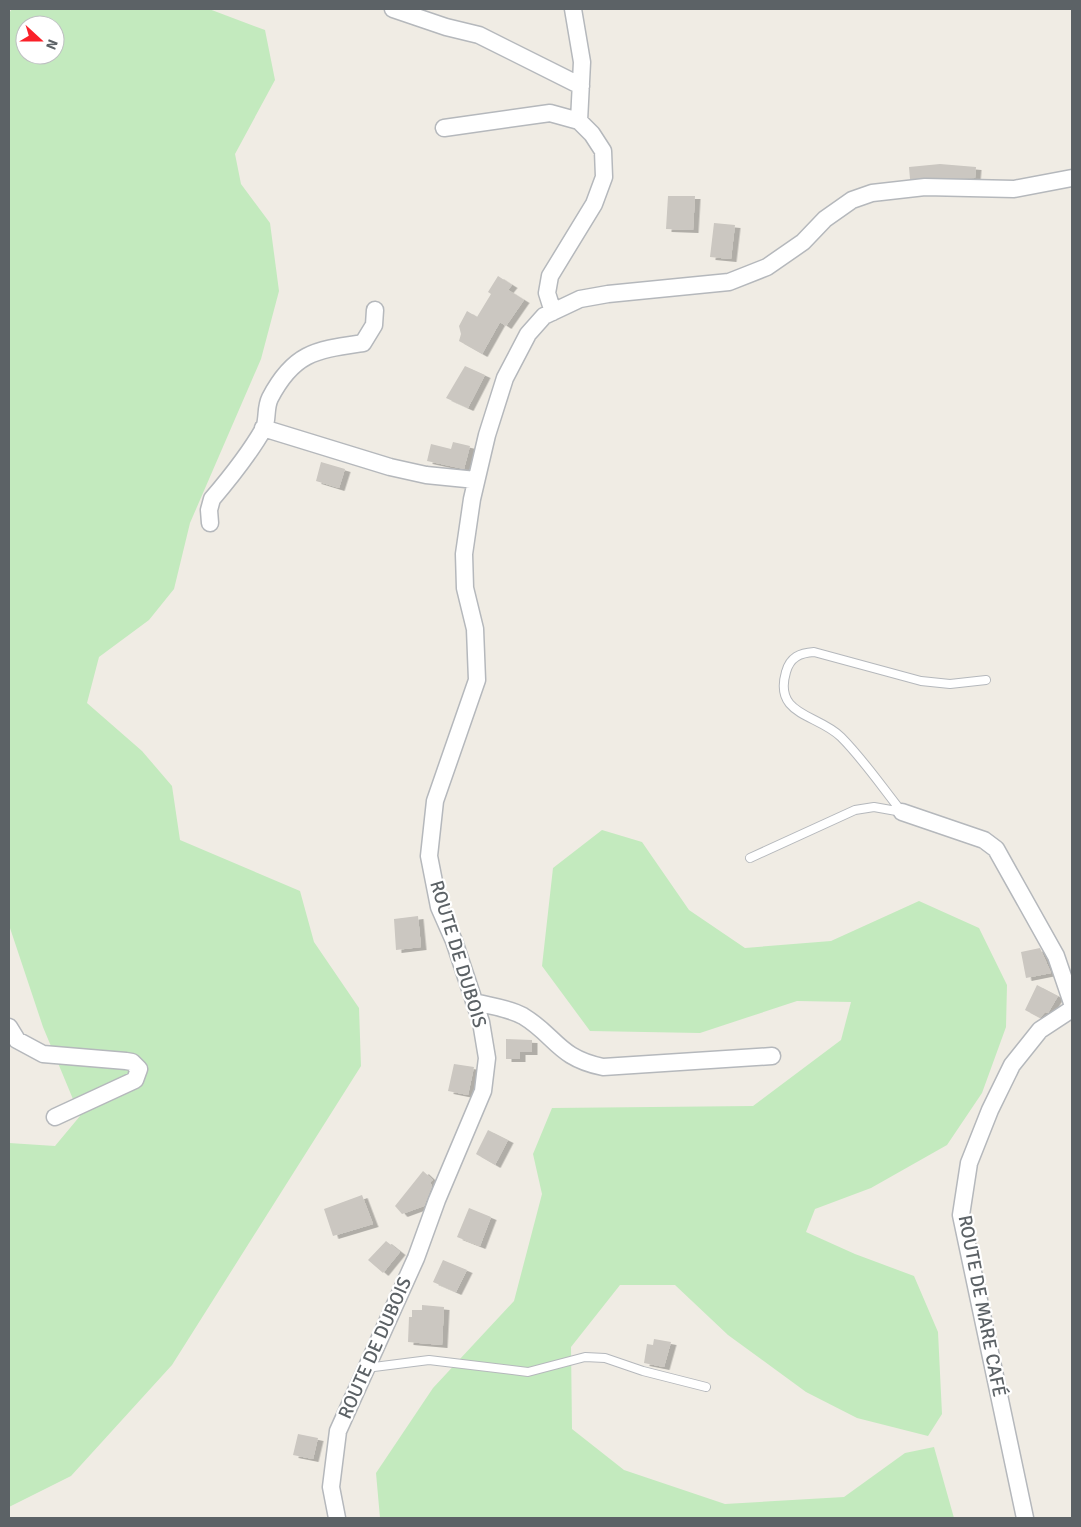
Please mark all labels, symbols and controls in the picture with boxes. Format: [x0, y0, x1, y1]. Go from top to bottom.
north arrow [15, 15, 65, 65]
text: N [42, 37, 61, 52]
street label: ROUTE DE DUBOIS [424, 877, 492, 1031]
street label: ROUTE DE MARE CAFÉ [953, 1213, 1011, 1399]
street label: ROUTE DE DUBOIS [333, 1273, 417, 1423]

